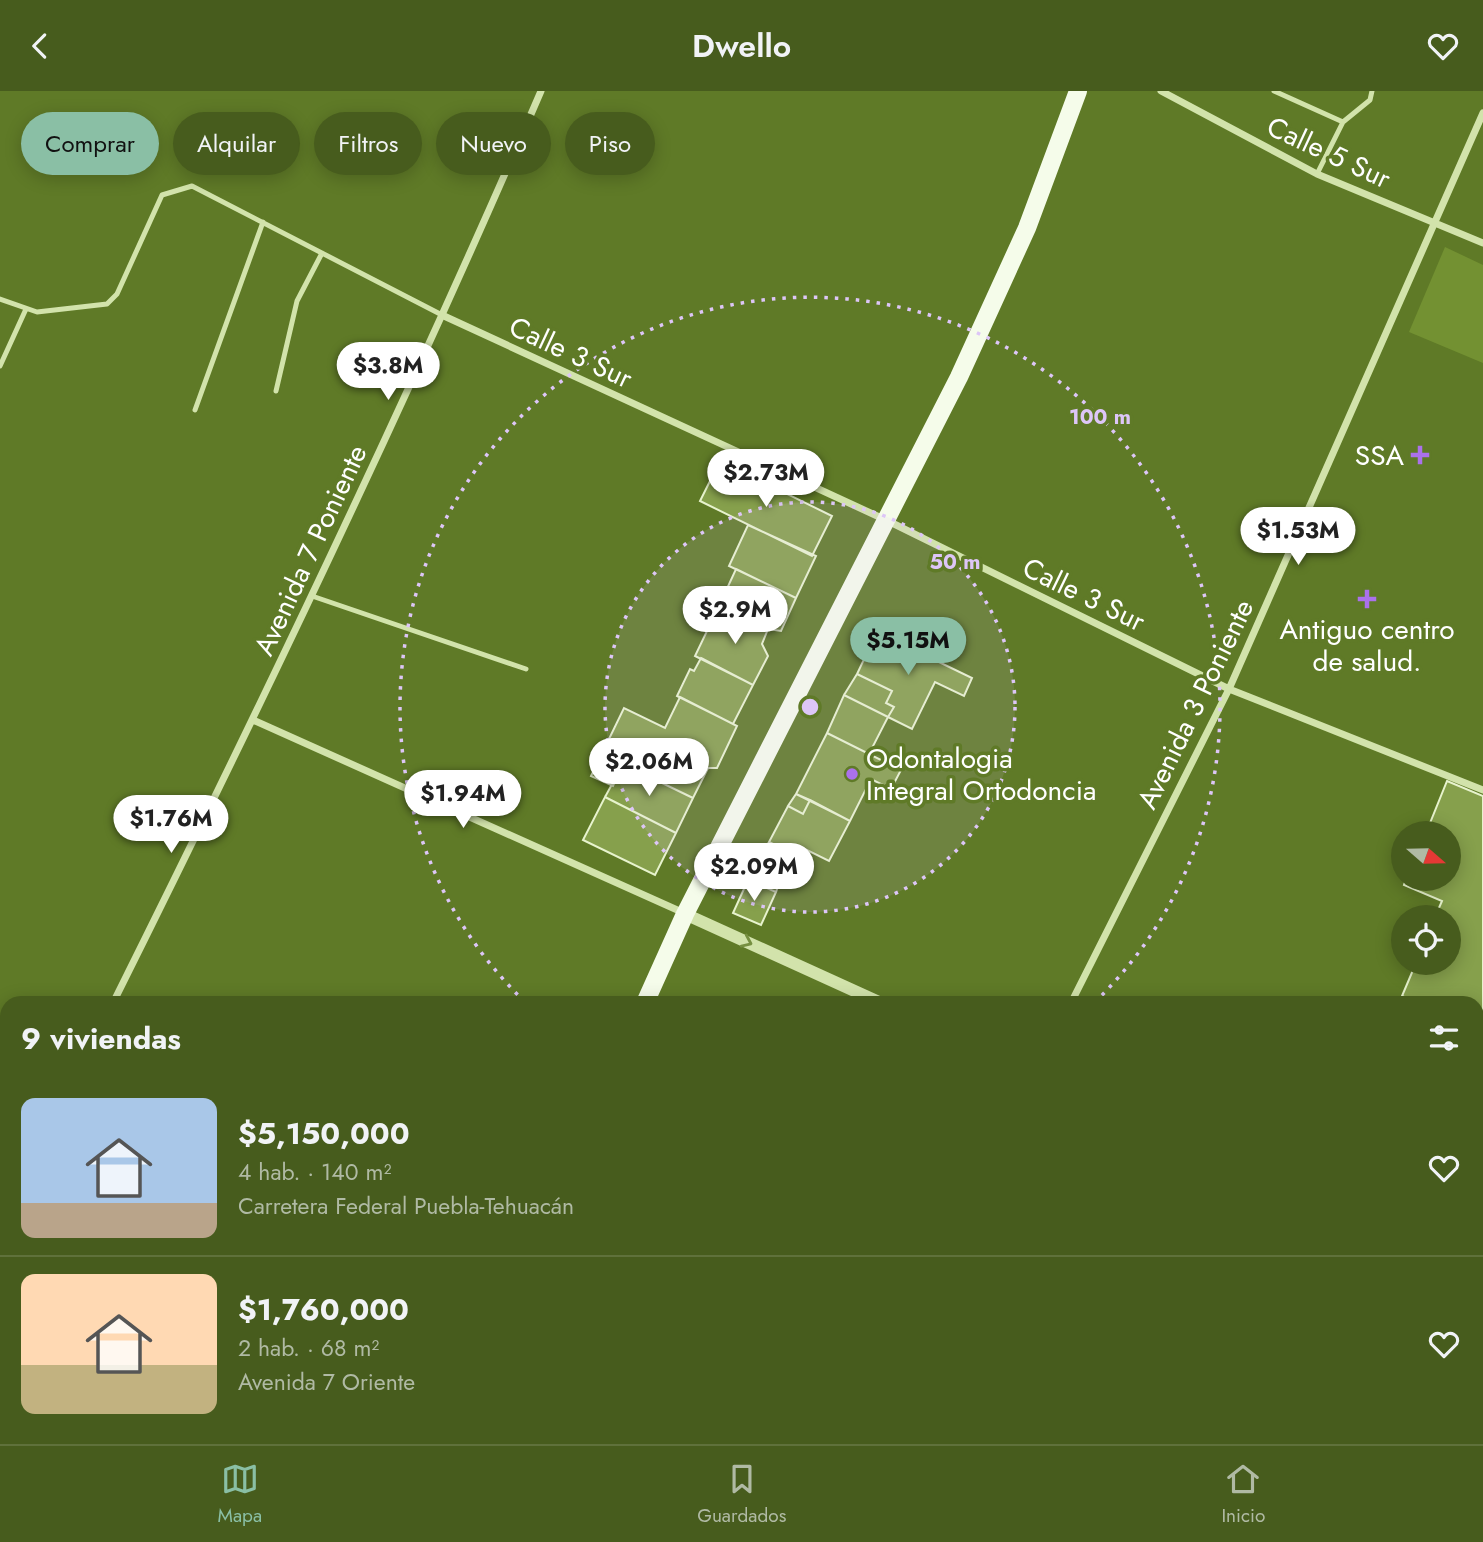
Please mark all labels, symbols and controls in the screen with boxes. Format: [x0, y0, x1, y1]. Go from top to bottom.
text: Dwello [692, 23, 791, 69]
icon: back [21, 27, 59, 65]
icon: heart [1424, 27, 1462, 65]
street label: Calle 5 Sur [1260, 106, 1398, 199]
chip: Comprar [21, 112, 159, 175]
chip: Alquilar [173, 112, 300, 175]
chip: Filtros [314, 112, 422, 175]
chip: Nuevo [436, 112, 551, 175]
chip: Piso [565, 112, 655, 175]
street label: Calle 3 Sur [502, 306, 639, 399]
pin: $3.8M [339, 343, 437, 402]
text: $3.8M [353, 348, 423, 382]
text: 100 m [1069, 402, 1131, 432]
place label: SSA [1355, 435, 1405, 476]
street label: Avenida 7 Poniente [244, 438, 377, 662]
marker: SSA [1410, 445, 1430, 465]
pin: $2.73M [709, 449, 823, 509]
text: $2.73M [723, 455, 809, 489]
pin: $1.53M [1241, 507, 1355, 567]
text: $1.53M [1256, 513, 1340, 547]
text: 50 m [930, 547, 980, 577]
street label: Calle 3 Sur [1016, 547, 1152, 642]
pin: $2.9M [686, 587, 784, 646]
marker: Antiguo centro de salud. [1357, 589, 1377, 609]
text: $2.9M [699, 592, 771, 626]
street label: Avenida 3 Poniente [1127, 592, 1264, 816]
place label: Antiguo centro de salud. [1279, 609, 1455, 682]
pin: $5.15M [851, 617, 965, 677]
text: $5.15M [866, 623, 950, 657]
centre of rings [798, 695, 822, 719]
place label: Odontalogia Integral Ortodoncia [866, 738, 1096, 811]
pin: $2.06M [592, 739, 706, 798]
text: $2.06M [605, 744, 693, 778]
marker: Odontalogia Integral Ortodoncia [844, 766, 860, 782]
pin: $1.94M [406, 771, 520, 830]
text: $1.94M [420, 776, 506, 810]
pin: $1.76M [114, 795, 228, 855]
text: $1.76M [129, 801, 213, 835]
north arrow [1391, 821, 1461, 891]
map controls [1391, 821, 1461, 975]
pin: $2.09M [697, 843, 811, 903]
text: $2.09M [710, 849, 798, 883]
button: locate [1391, 905, 1461, 975]
one-way arrow [740, 934, 752, 948]
text: 9 viviendas [21, 1017, 181, 1060]
icon: filters [1425, 1019, 1463, 1057]
text: $5,150,000 [238, 1112, 410, 1155]
icon: home [77, 1126, 161, 1210]
icon: heart [1425, 1149, 1463, 1187]
text: 4 hab. · 140 m² [238, 1155, 391, 1189]
text: Carretera Federal Puebla-Tehuacán [238, 1189, 574, 1223]
text: $1,760,000 [238, 1288, 409, 1331]
icon: home [77, 1302, 161, 1386]
icon: heart [1425, 1325, 1463, 1363]
text: 2 hab. · 68 m² [238, 1331, 379, 1365]
text: Avenida 7 Oriente [238, 1365, 415, 1399]
tab: Mapa [218, 1460, 262, 1529]
tab: Guardados [697, 1460, 786, 1529]
tab: Inicio [1221, 1460, 1265, 1529]

